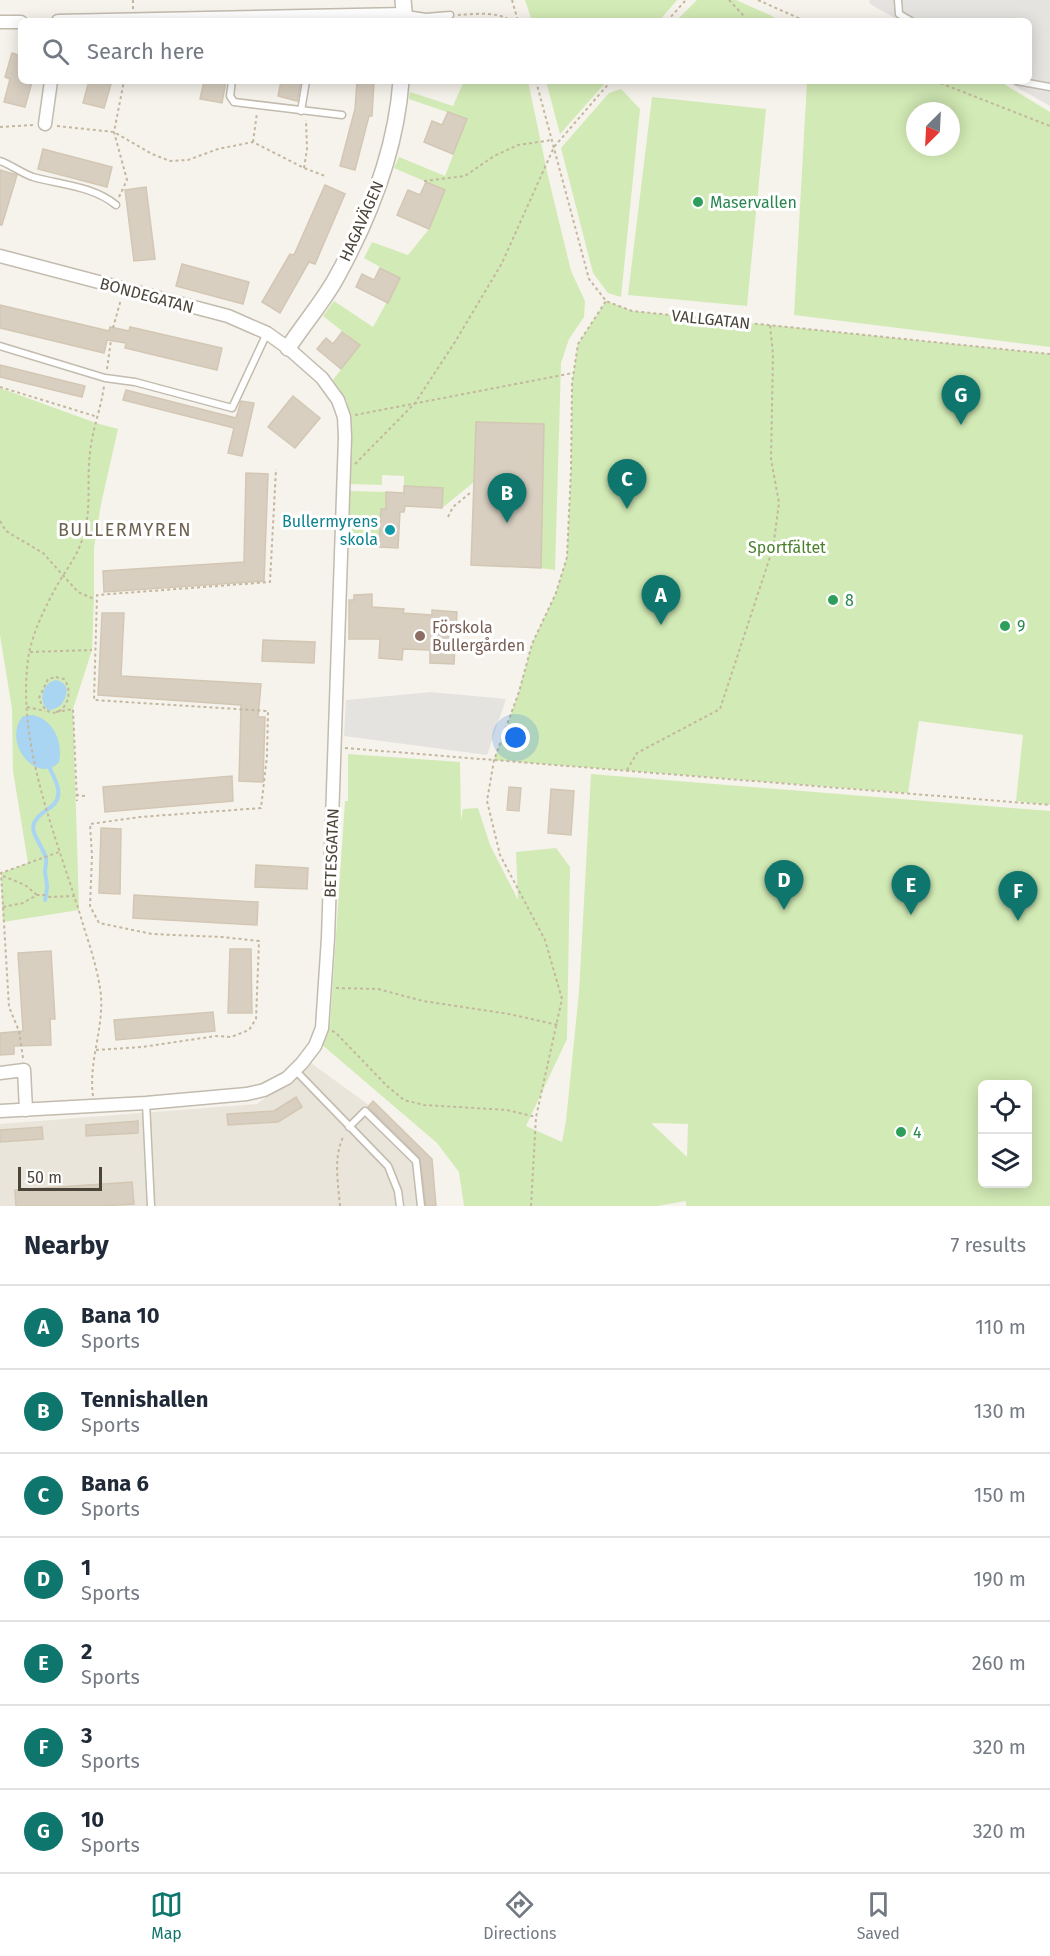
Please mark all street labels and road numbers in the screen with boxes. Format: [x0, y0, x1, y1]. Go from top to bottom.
street label: HAGAVÄGEN [335, 178, 388, 264]
street label: BONDEGATAN [98, 274, 196, 317]
street label: VALLGATAN [671, 306, 751, 333]
street label: BETESGATAN [320, 808, 343, 898]

